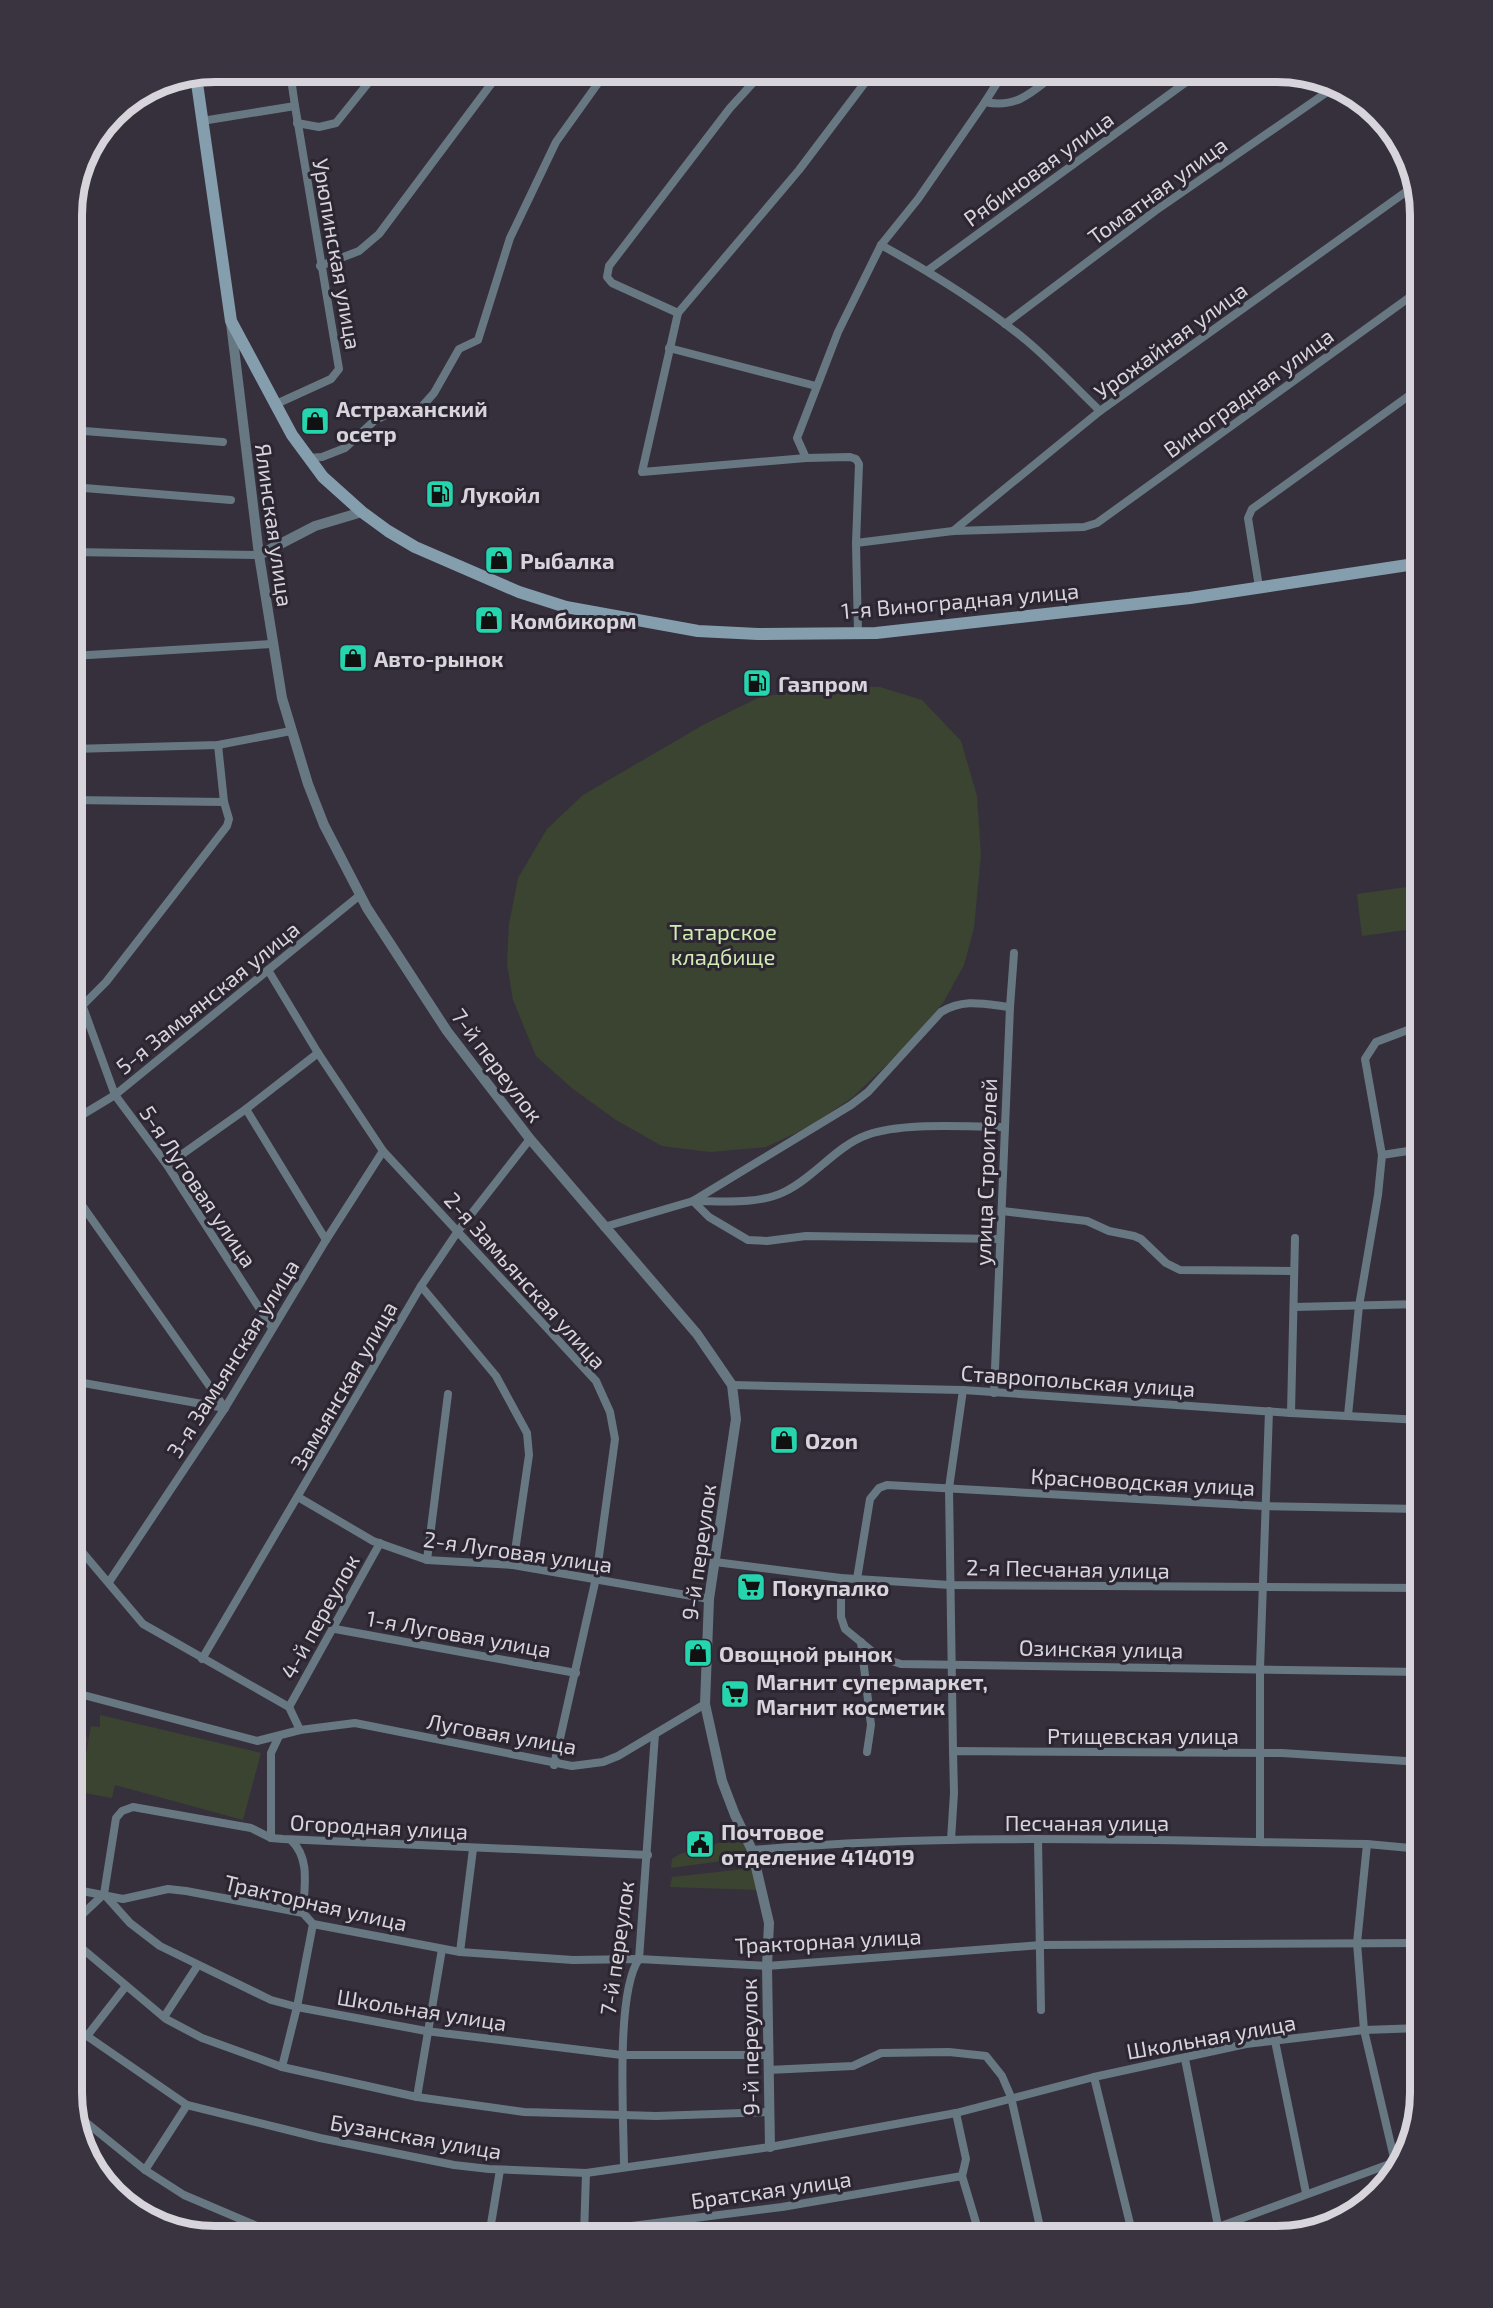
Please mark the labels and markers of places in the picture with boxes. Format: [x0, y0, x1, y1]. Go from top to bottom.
place label: Астраханский осетр [336, 395, 488, 446]
shop icon: Астраханский осетр [299, 405, 331, 437]
fuel station icon: Лукойл [424, 478, 456, 510]
place label: Лукойл [461, 481, 540, 507]
shop icon: Рыбалка [483, 544, 515, 576]
place label: Рыбалка [520, 547, 615, 573]
shop icon: Комбикорм [473, 604, 505, 636]
place label: Комбикорм [510, 607, 637, 633]
shop icon: Авто-рынок [337, 642, 369, 674]
place label: Авто-рынок [374, 645, 504, 671]
fuel station icon: Газпром [741, 667, 773, 699]
place label: Газпром [778, 670, 868, 696]
shop icon: Ozon [768, 1424, 800, 1456]
place label: Ozon [805, 1427, 858, 1453]
supermarket icon: Покупалко [735, 1571, 767, 1603]
place label: Покупалко [772, 1574, 889, 1600]
shop icon: Овощной рынок [682, 1637, 714, 1669]
place label: Овощной рынок [719, 1640, 893, 1666]
place label: Магнит супермаркет, Магнит косметик [756, 1668, 988, 1719]
supermarket icon: Магнит супермаркет, Магнит косметик [719, 1678, 751, 1710]
place label: Почтовое отделение 414019 [721, 1818, 915, 1869]
public building icon: Почтовое отделение 414019 [684, 1828, 716, 1860]

